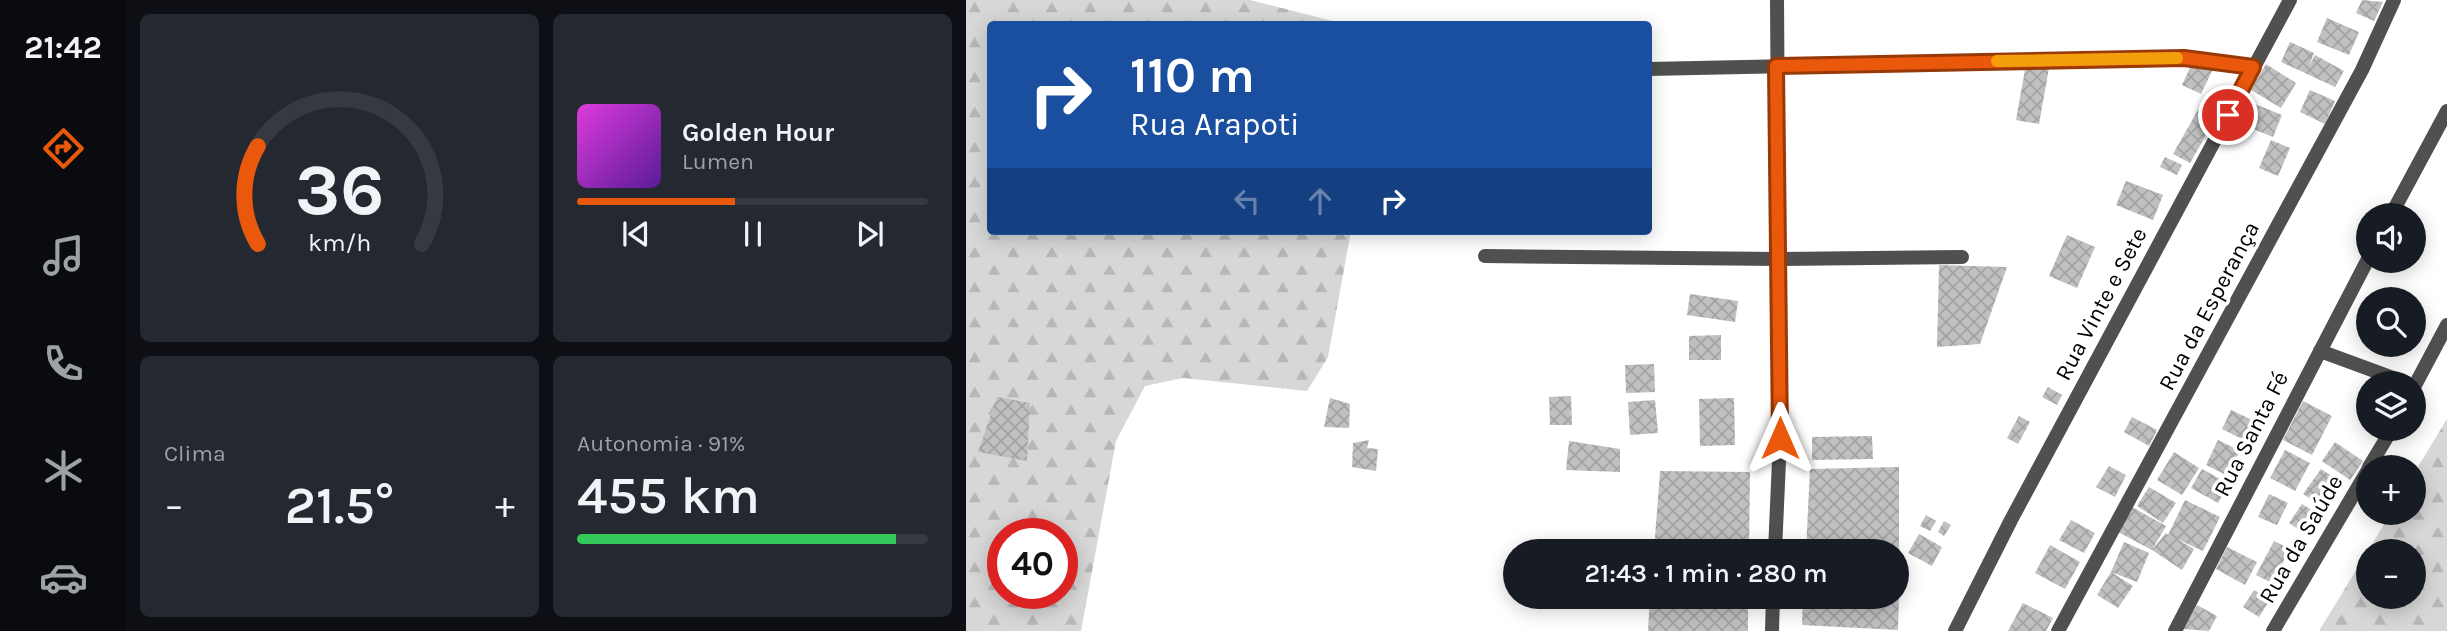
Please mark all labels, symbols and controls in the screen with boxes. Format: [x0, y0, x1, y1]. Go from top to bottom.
text: 21:42 [24, 29, 102, 66]
text: 110 m [1130, 47, 1255, 104]
icon: right [1015, 49, 1106, 140]
pin [2198, 85, 2258, 145]
icon: arrive [2209, 96, 2247, 134]
text: Rua Arapoti [1130, 106, 1300, 143]
text: Golden Hour [682, 117, 834, 148]
icon: directions [39, 124, 88, 173]
text: 36 [295, 148, 384, 233]
text: Lumen [682, 148, 754, 175]
icon: left [1228, 182, 1266, 220]
icon: ahead [1301, 182, 1339, 220]
icon: right [1374, 182, 1412, 220]
map controls [2356, 203, 2426, 609]
button: sound [2356, 203, 2426, 273]
icon: previous [617, 215, 655, 253]
icon: pause [734, 215, 772, 253]
icon: next [851, 215, 889, 253]
street label: Rua da Esperança [2153, 217, 2265, 395]
street label: Rua Vinte e Sete [2049, 223, 2153, 385]
text: km/h [308, 228, 371, 257]
icon: music [39, 231, 88, 280]
button: search [2356, 287, 2426, 357]
icon: phone [39, 339, 88, 388]
street label: Rua Santa Fé [2208, 367, 2294, 501]
button: layers [2356, 371, 2426, 441]
position arrow [1743, 401, 1817, 475]
text: Autonomia · 91% [577, 430, 746, 457]
text: Clima [164, 440, 226, 467]
icon: climate [39, 446, 88, 495]
button: + [2356, 455, 2426, 525]
text: 455 km [577, 465, 760, 526]
street label: Rua da Saúde [2253, 470, 2349, 608]
text: 21.5° [285, 475, 394, 536]
text: − [164, 483, 184, 528]
text: + [495, 483, 515, 528]
speed limit sign: 40 [987, 518, 1078, 609]
button: − [2356, 539, 2426, 609]
icon: car [39, 553, 88, 602]
text: 21:43 · 1 min · 280 m [1585, 558, 1827, 589]

